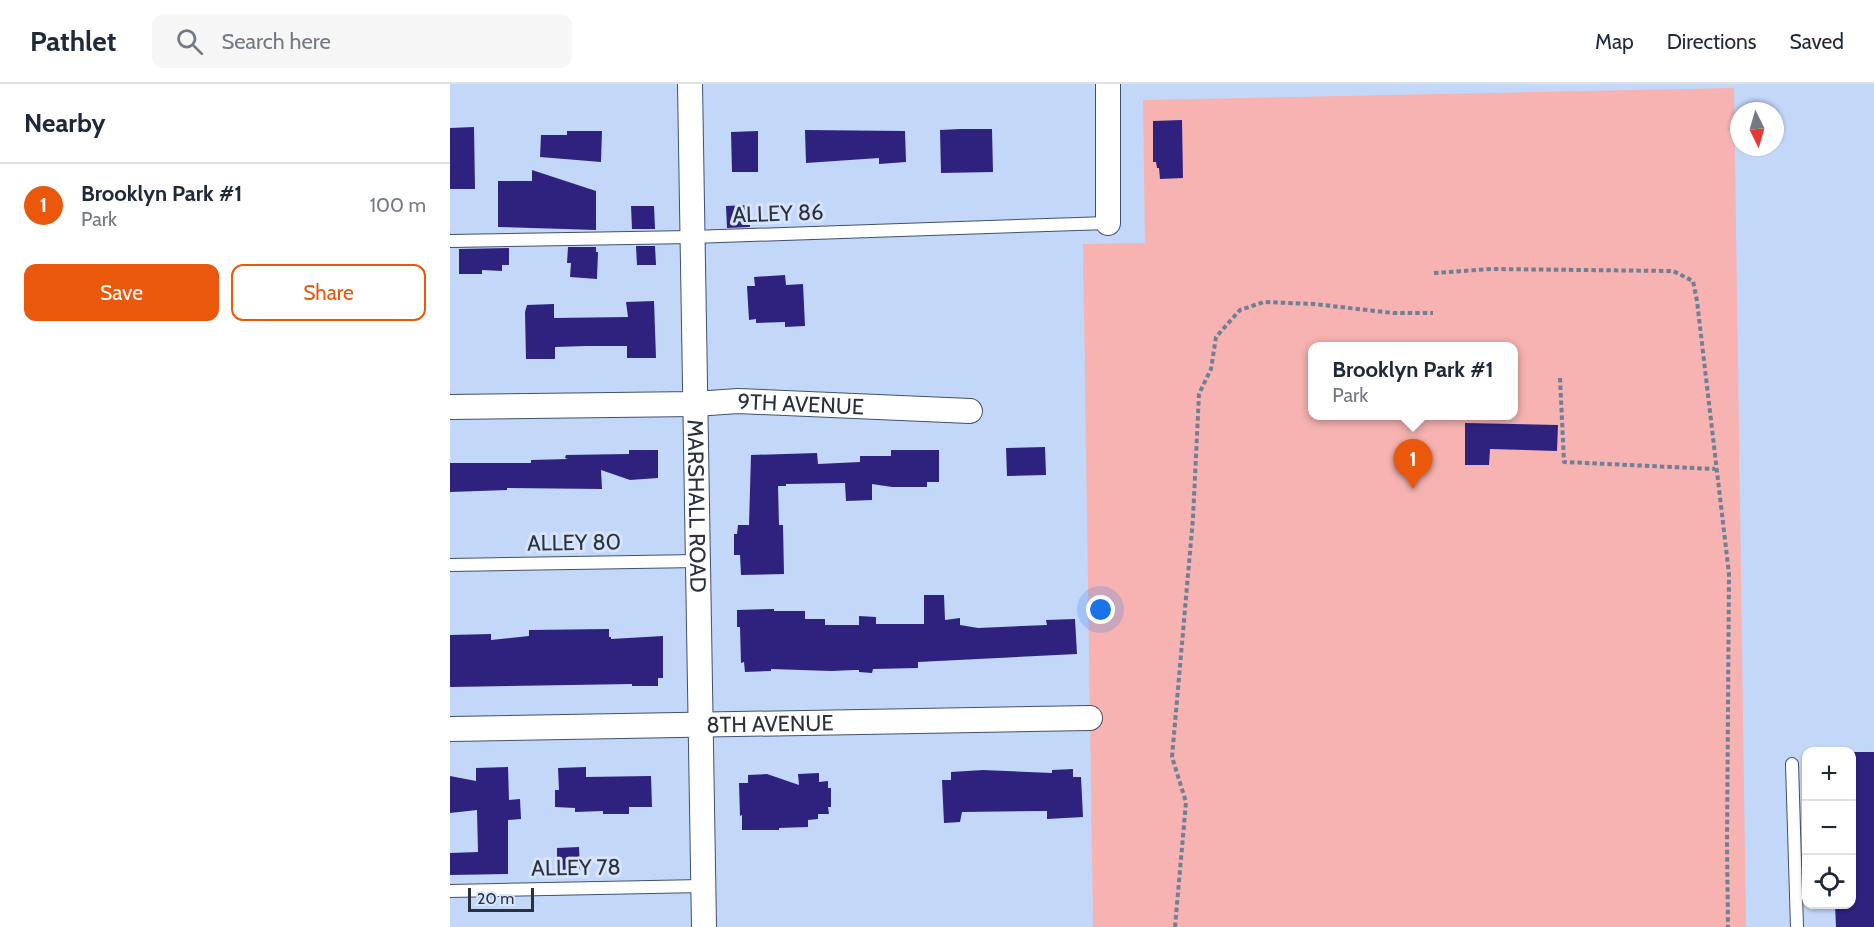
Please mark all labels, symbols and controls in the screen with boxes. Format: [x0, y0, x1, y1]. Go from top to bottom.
search box [152, 14, 572, 68]
text: Pathlet [30, 24, 116, 58]
icon: search [173, 25, 206, 58]
text: Search here [221, 28, 331, 55]
text: Map [1595, 29, 1634, 54]
text: Directions [1667, 29, 1756, 54]
text: Saved [1789, 29, 1844, 54]
north arrow [1730, 102, 1784, 156]
text: Nearby [24, 107, 105, 139]
text: Brooklyn Park #1 [81, 180, 242, 207]
text: 1 [40, 193, 47, 217]
text: 100 m [370, 193, 426, 217]
street label: ALLEY 86 [732, 198, 824, 229]
text: Park [81, 207, 117, 231]
button: Save [24, 264, 219, 321]
button: Share [231, 264, 426, 321]
popup [1308, 342, 1518, 420]
text: Brooklyn Park #1 [1332, 356, 1494, 383]
text: Park [1332, 383, 1368, 407]
street label: 9TH AVENUE [737, 388, 865, 420]
street label: MARSHALL ROAD [682, 419, 711, 593]
pin: 1 [1394, 440, 1432, 489]
street label: ALLEY 80 [527, 528, 621, 557]
your location [1086, 595, 1115, 624]
street label: 8TH AVENUE [706, 709, 834, 739]
map controls [1802, 747, 1856, 909]
button: + [1802, 747, 1856, 801]
button: − [1802, 801, 1856, 855]
street label: ALLEY 78 [531, 853, 621, 882]
button: locate [1802, 855, 1856, 909]
scale bar [468, 885, 534, 912]
text: 20 m [477, 889, 514, 908]

